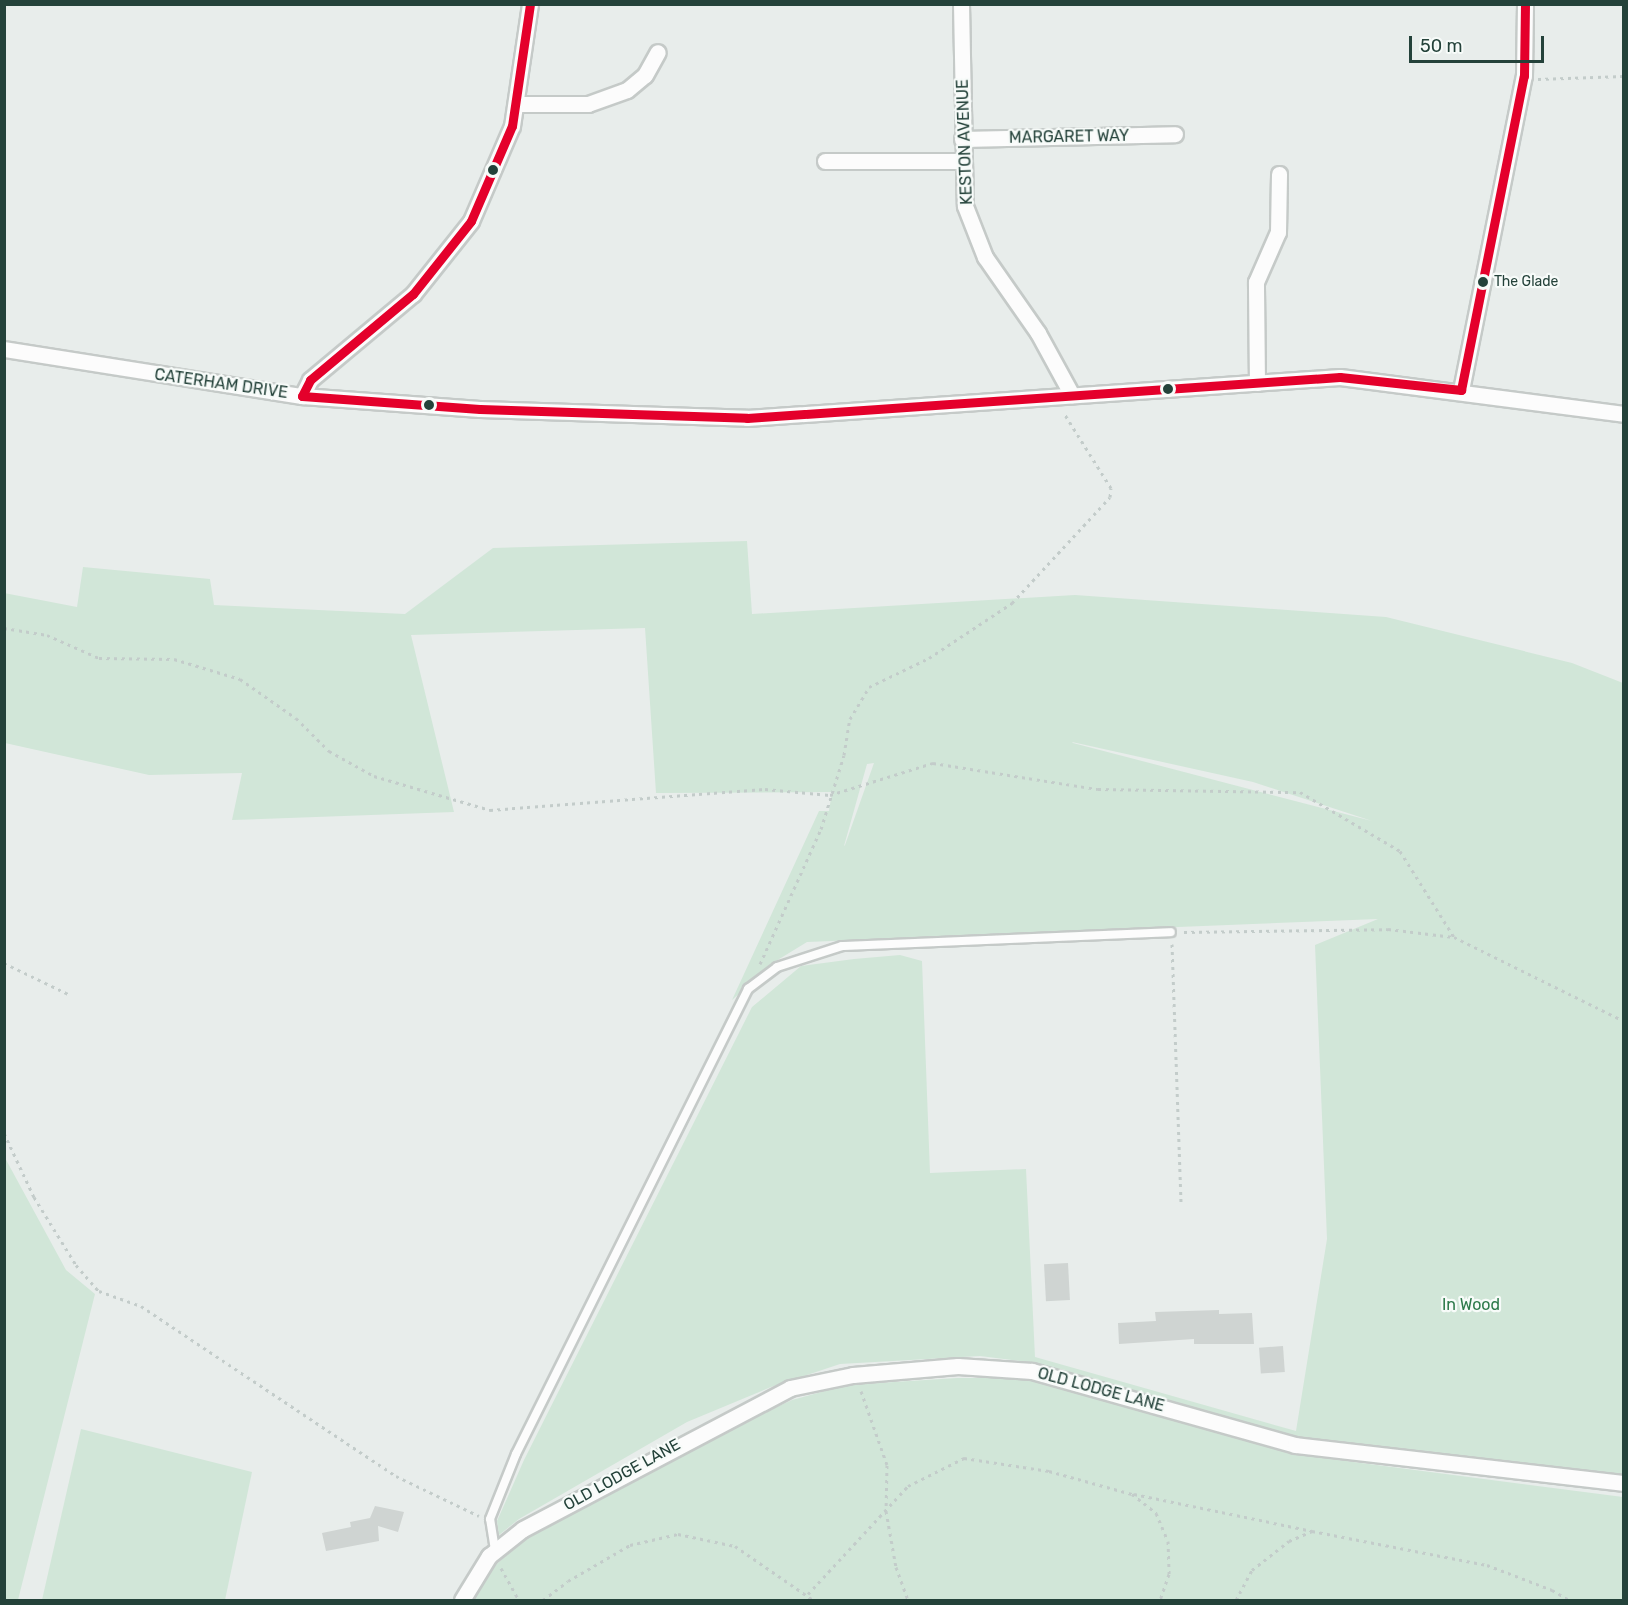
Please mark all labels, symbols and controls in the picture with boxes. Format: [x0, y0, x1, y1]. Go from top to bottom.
scale bar [1412, 24, 1547, 62]
text: 50 m [1420, 35, 1463, 57]
street label: KESTON AVENUE [953, 79, 977, 205]
street label: MARGARET WAY [1008, 126, 1130, 148]
unlabelled marker [487, 164, 499, 176]
place label: The Glade [1494, 274, 1558, 290]
marker: The Glade [1477, 276, 1489, 288]
street label: CATERHAM DRIVE [153, 365, 289, 403]
unlabelled marker [1162, 383, 1174, 395]
unlabelled marker [423, 399, 435, 411]
park label: In Wood [1442, 1295, 1500, 1315]
street label: OLD LODGE LANE [1035, 1364, 1167, 1416]
street label: OLD LODGE LANE [560, 1435, 684, 1515]

